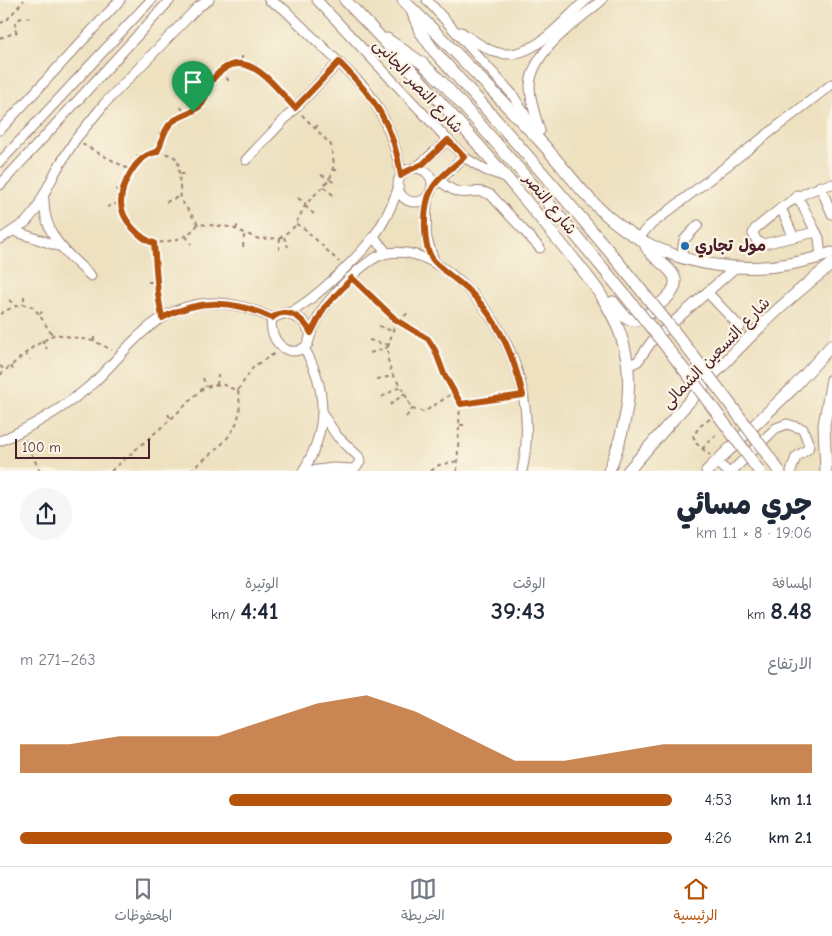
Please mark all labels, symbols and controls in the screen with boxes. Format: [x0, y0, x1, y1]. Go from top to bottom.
street label: شارع النصر الجانبى [368, 35, 466, 138]
pin [172, 61, 214, 112]
icon: arrive [179, 68, 207, 96]
street label: شارع النصر [517, 168, 580, 239]
place label: مول تجاري [695, 237, 766, 258]
marker: مول تجاري [679, 240, 691, 252]
street label: شارع التسعين الشمالى [658, 294, 775, 414]
scale bar [15, 436, 150, 459]
text: 100 m [22, 439, 61, 456]
button: share [20, 488, 72, 540]
text: جري مسائي [676, 489, 812, 521]
text: 19:06 · 8 × 1.1 km [696, 524, 812, 542]
text: الوتيرة [245, 575, 279, 592]
text: الوقت [513, 575, 545, 592]
text: المسافة [772, 575, 812, 592]
text: 4:41 [240, 596, 279, 625]
text: 39:43 [491, 596, 545, 625]
text: 8.48 [770, 596, 812, 625]
text: /km [211, 606, 240, 623]
text: km [747, 606, 770, 623]
text: 263–271 m [20, 651, 96, 669]
text: الارتفاع [767, 655, 812, 673]
text: 4:53 [705, 791, 732, 809]
text: 1.1 km [770, 791, 812, 809]
text: 4:26 [704, 829, 732, 847]
text: 2.1 km [769, 829, 812, 847]
tab: المحفوظات [114, 875, 172, 928]
tab: الخريطة [401, 875, 445, 928]
tab: الرئيسية [674, 875, 718, 928]

